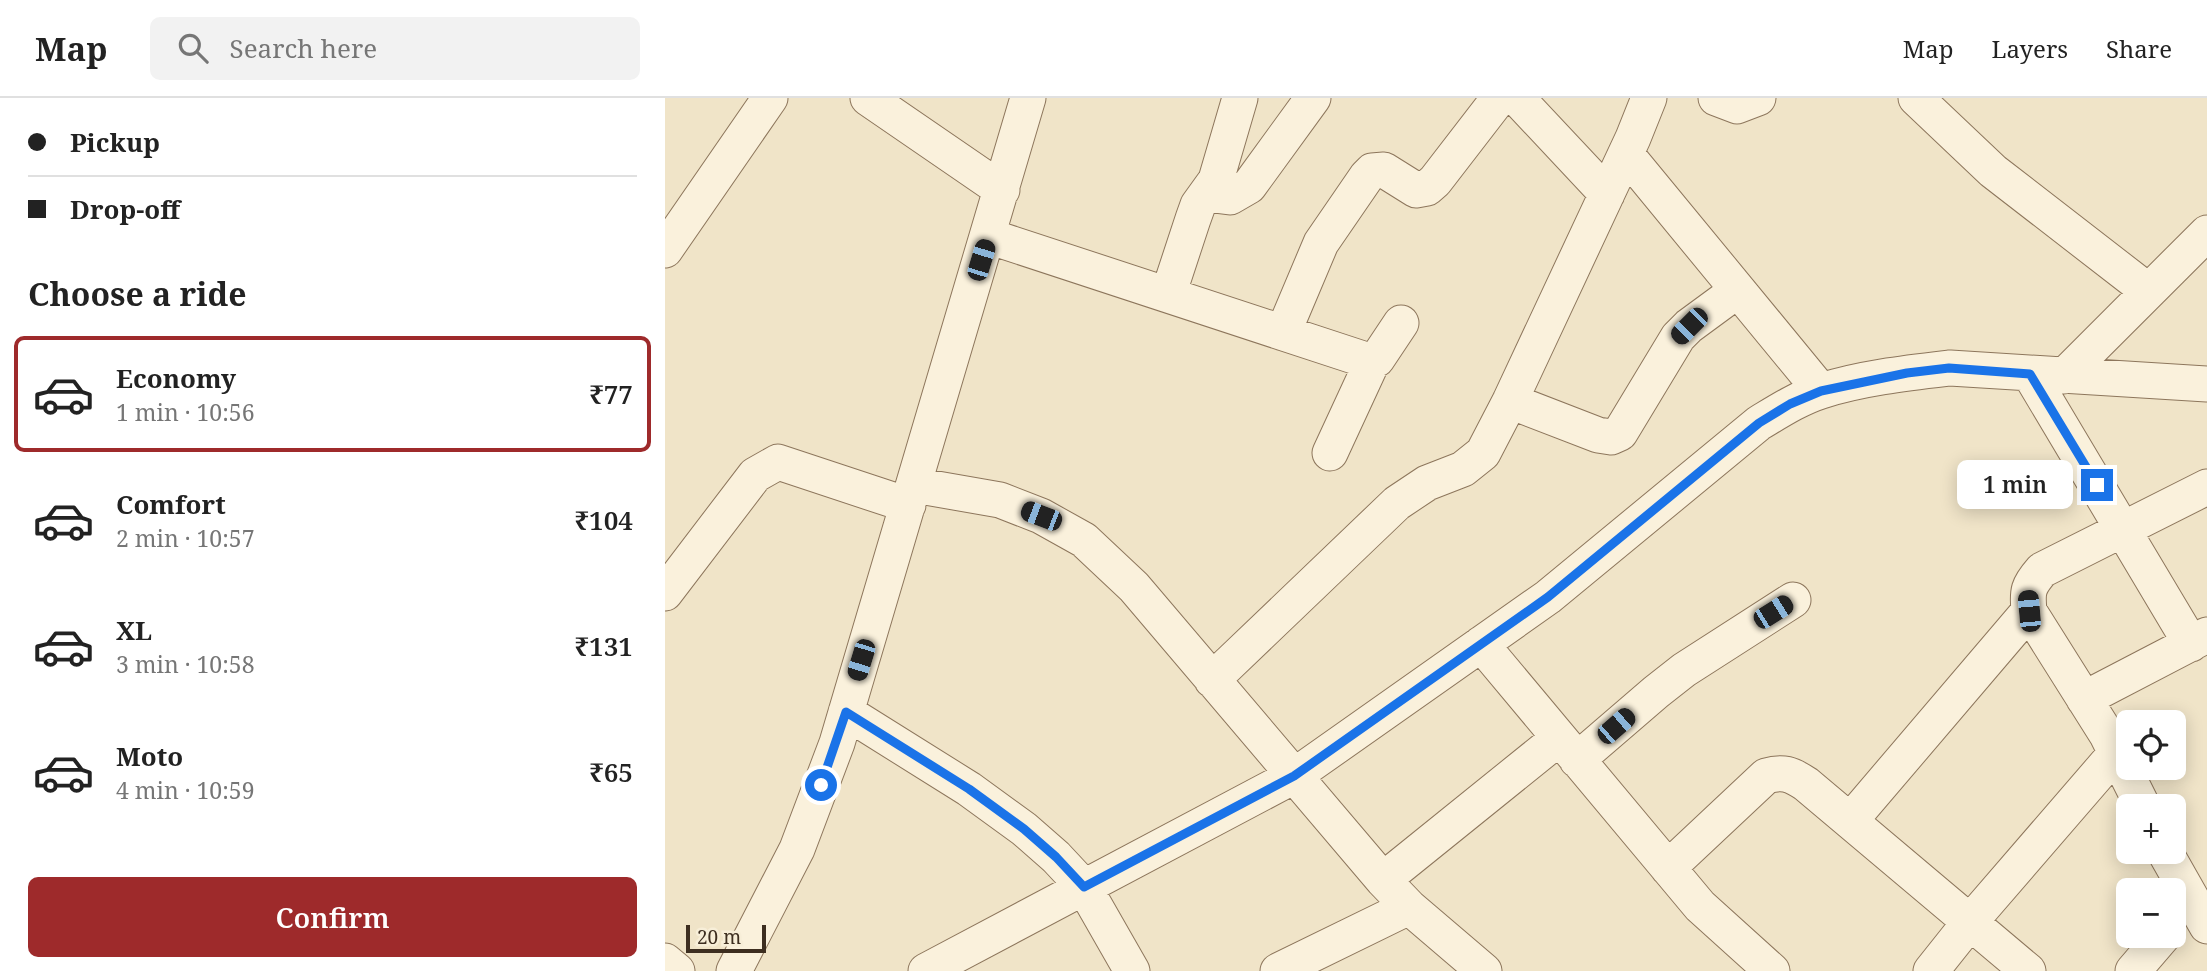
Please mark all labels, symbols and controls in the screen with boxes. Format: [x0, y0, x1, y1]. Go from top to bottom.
search box [150, 17, 640, 80]
text: Map [35, 26, 108, 71]
icon: search [174, 29, 212, 67]
text: Search here [230, 30, 377, 66]
text: Map [1903, 32, 1954, 65]
text: Layers [1992, 32, 2068, 65]
text: Share [2106, 32, 2172, 65]
text: Pickup [70, 124, 160, 160]
text: Drop-off [70, 191, 180, 227]
car [965, 237, 998, 283]
text: Choose a ride [28, 272, 247, 315]
car [1667, 304, 1712, 348]
text: Economy [116, 360, 236, 396]
icon: car [32, 363, 95, 426]
text: ₹77 [589, 376, 633, 412]
text: 1 min · 10:56 [116, 396, 254, 428]
callout: 1 min [1957, 460, 2073, 510]
text: 1 min [1983, 468, 2047, 500]
route end [2081, 469, 2113, 501]
text: Comfort [116, 486, 226, 522]
icon: car [32, 489, 95, 552]
car [1018, 499, 1065, 533]
text: ₹104 [575, 502, 633, 538]
text: 2 min · 10:57 [116, 522, 254, 554]
car [2017, 589, 2042, 633]
car [1750, 592, 1797, 632]
text: XL [116, 612, 152, 648]
icon: car [32, 615, 95, 678]
text: ₹131 [575, 628, 633, 664]
car [845, 637, 878, 683]
text: 3 min · 10:58 [116, 648, 254, 680]
car [1594, 704, 1639, 748]
map controls [2116, 710, 2186, 948]
button: locate [2116, 710, 2186, 780]
text: Moto [116, 738, 183, 774]
icon: car [32, 741, 95, 804]
text: ₹65 [589, 754, 633, 790]
route start [805, 769, 837, 801]
text: 4 min · 10:59 [116, 774, 254, 806]
button: + [2116, 794, 2186, 864]
button: Confirm [28, 877, 637, 957]
button: − [2116, 878, 2186, 948]
scale bar [686, 922, 767, 954]
text: 20 m [697, 924, 741, 950]

